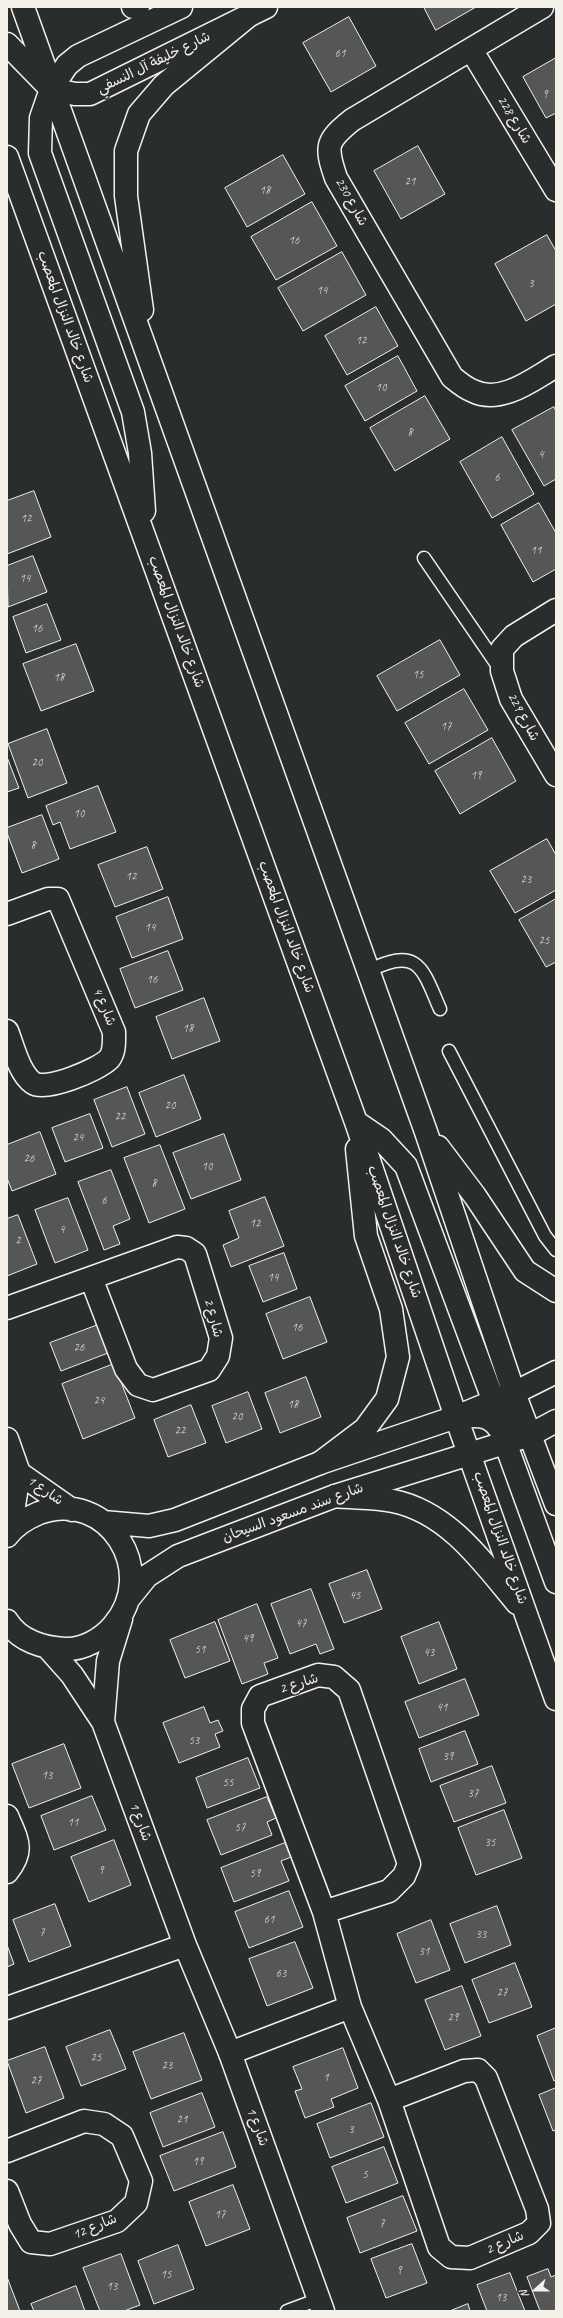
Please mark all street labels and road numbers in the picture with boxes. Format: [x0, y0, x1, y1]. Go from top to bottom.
street label: شارع خليفة آل النسفي [95, 28, 213, 98]
street label: شارع 228 [493, 93, 535, 147]
street label: شارع 230 [331, 175, 371, 229]
street label: شارع خالد النزال المعصب [33, 249, 97, 385]
street label: شارع خالد النزال المعصب [144, 554, 208, 690]
street label: شارع 229 [503, 690, 543, 744]
street label: شارع خالد النزال المعصب [254, 859, 318, 995]
street label: شارع 4 [89, 985, 119, 1029]
street label: شارع خالد النزال المعصب [363, 1163, 425, 1301]
street label: شارع 2 [200, 1297, 226, 1339]
street label: شارع خالد النزال المعصب [469, 1469, 531, 1607]
street label: شارع 1 [24, 1473, 66, 1509]
street label: شارع سند مسعود السيحان [220, 1480, 366, 1546]
street label: شارع 2 [277, 1670, 321, 1698]
street label: شارع 1 [125, 1800, 155, 1844]
street label: شارع 1 [242, 2105, 272, 2149]
street label: شارع 12 [70, 2211, 120, 2243]
street label: شارع 2 [483, 2227, 527, 2259]

